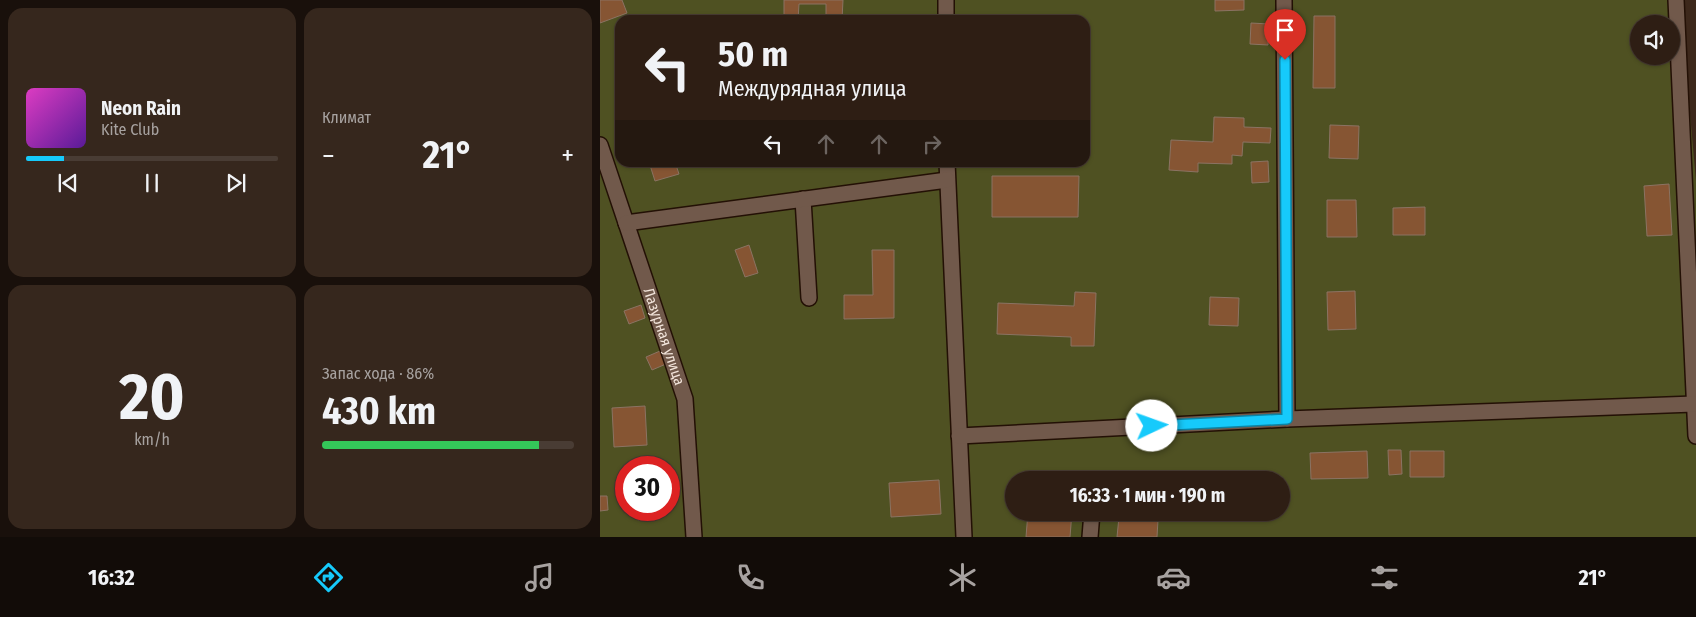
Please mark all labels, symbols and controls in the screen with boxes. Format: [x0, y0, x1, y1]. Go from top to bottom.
pin [1264, 9, 1306, 60]
map controls [1630, 15, 1680, 65]
button: sound [1630, 15, 1680, 65]
icon: arrive [1271, 16, 1299, 44]
text: 50 m [718, 33, 788, 75]
icon: left [635, 35, 700, 100]
text: Междурядная улица [718, 75, 906, 102]
text: Neon Rain [101, 97, 181, 120]
text: Климат [322, 108, 371, 127]
text: Kite Club [101, 120, 159, 139]
icon: left [759, 130, 787, 158]
icon: ahead [812, 130, 840, 158]
icon: ahead [865, 130, 893, 158]
icon: right [918, 130, 946, 158]
text: 21° [423, 132, 473, 178]
text: − [322, 139, 335, 172]
text: + [561, 139, 574, 172]
icon: previous [54, 169, 82, 197]
icon: pause [138, 169, 166, 197]
icon: next [222, 169, 250, 197]
street label: Лазурная улица [639, 286, 689, 387]
text: 20 [119, 358, 185, 436]
text: Запас хода · 86% [322, 364, 434, 383]
text: 430 km [322, 388, 436, 434]
position arrow [1125, 399, 1177, 451]
text: km/h [134, 430, 170, 449]
speed limit sign: 30 [615, 456, 680, 521]
text: 16:33 · 1 мин · 190 m [1070, 484, 1225, 507]
icon: directions [311, 560, 346, 595]
icon: music [522, 560, 557, 595]
icon: phone [733, 560, 768, 595]
icon: climate [945, 560, 980, 595]
icon: car [1156, 560, 1191, 595]
icon: filters [1367, 560, 1402, 595]
text: 16:32 [88, 564, 135, 591]
text: 21° [1578, 564, 1608, 591]

